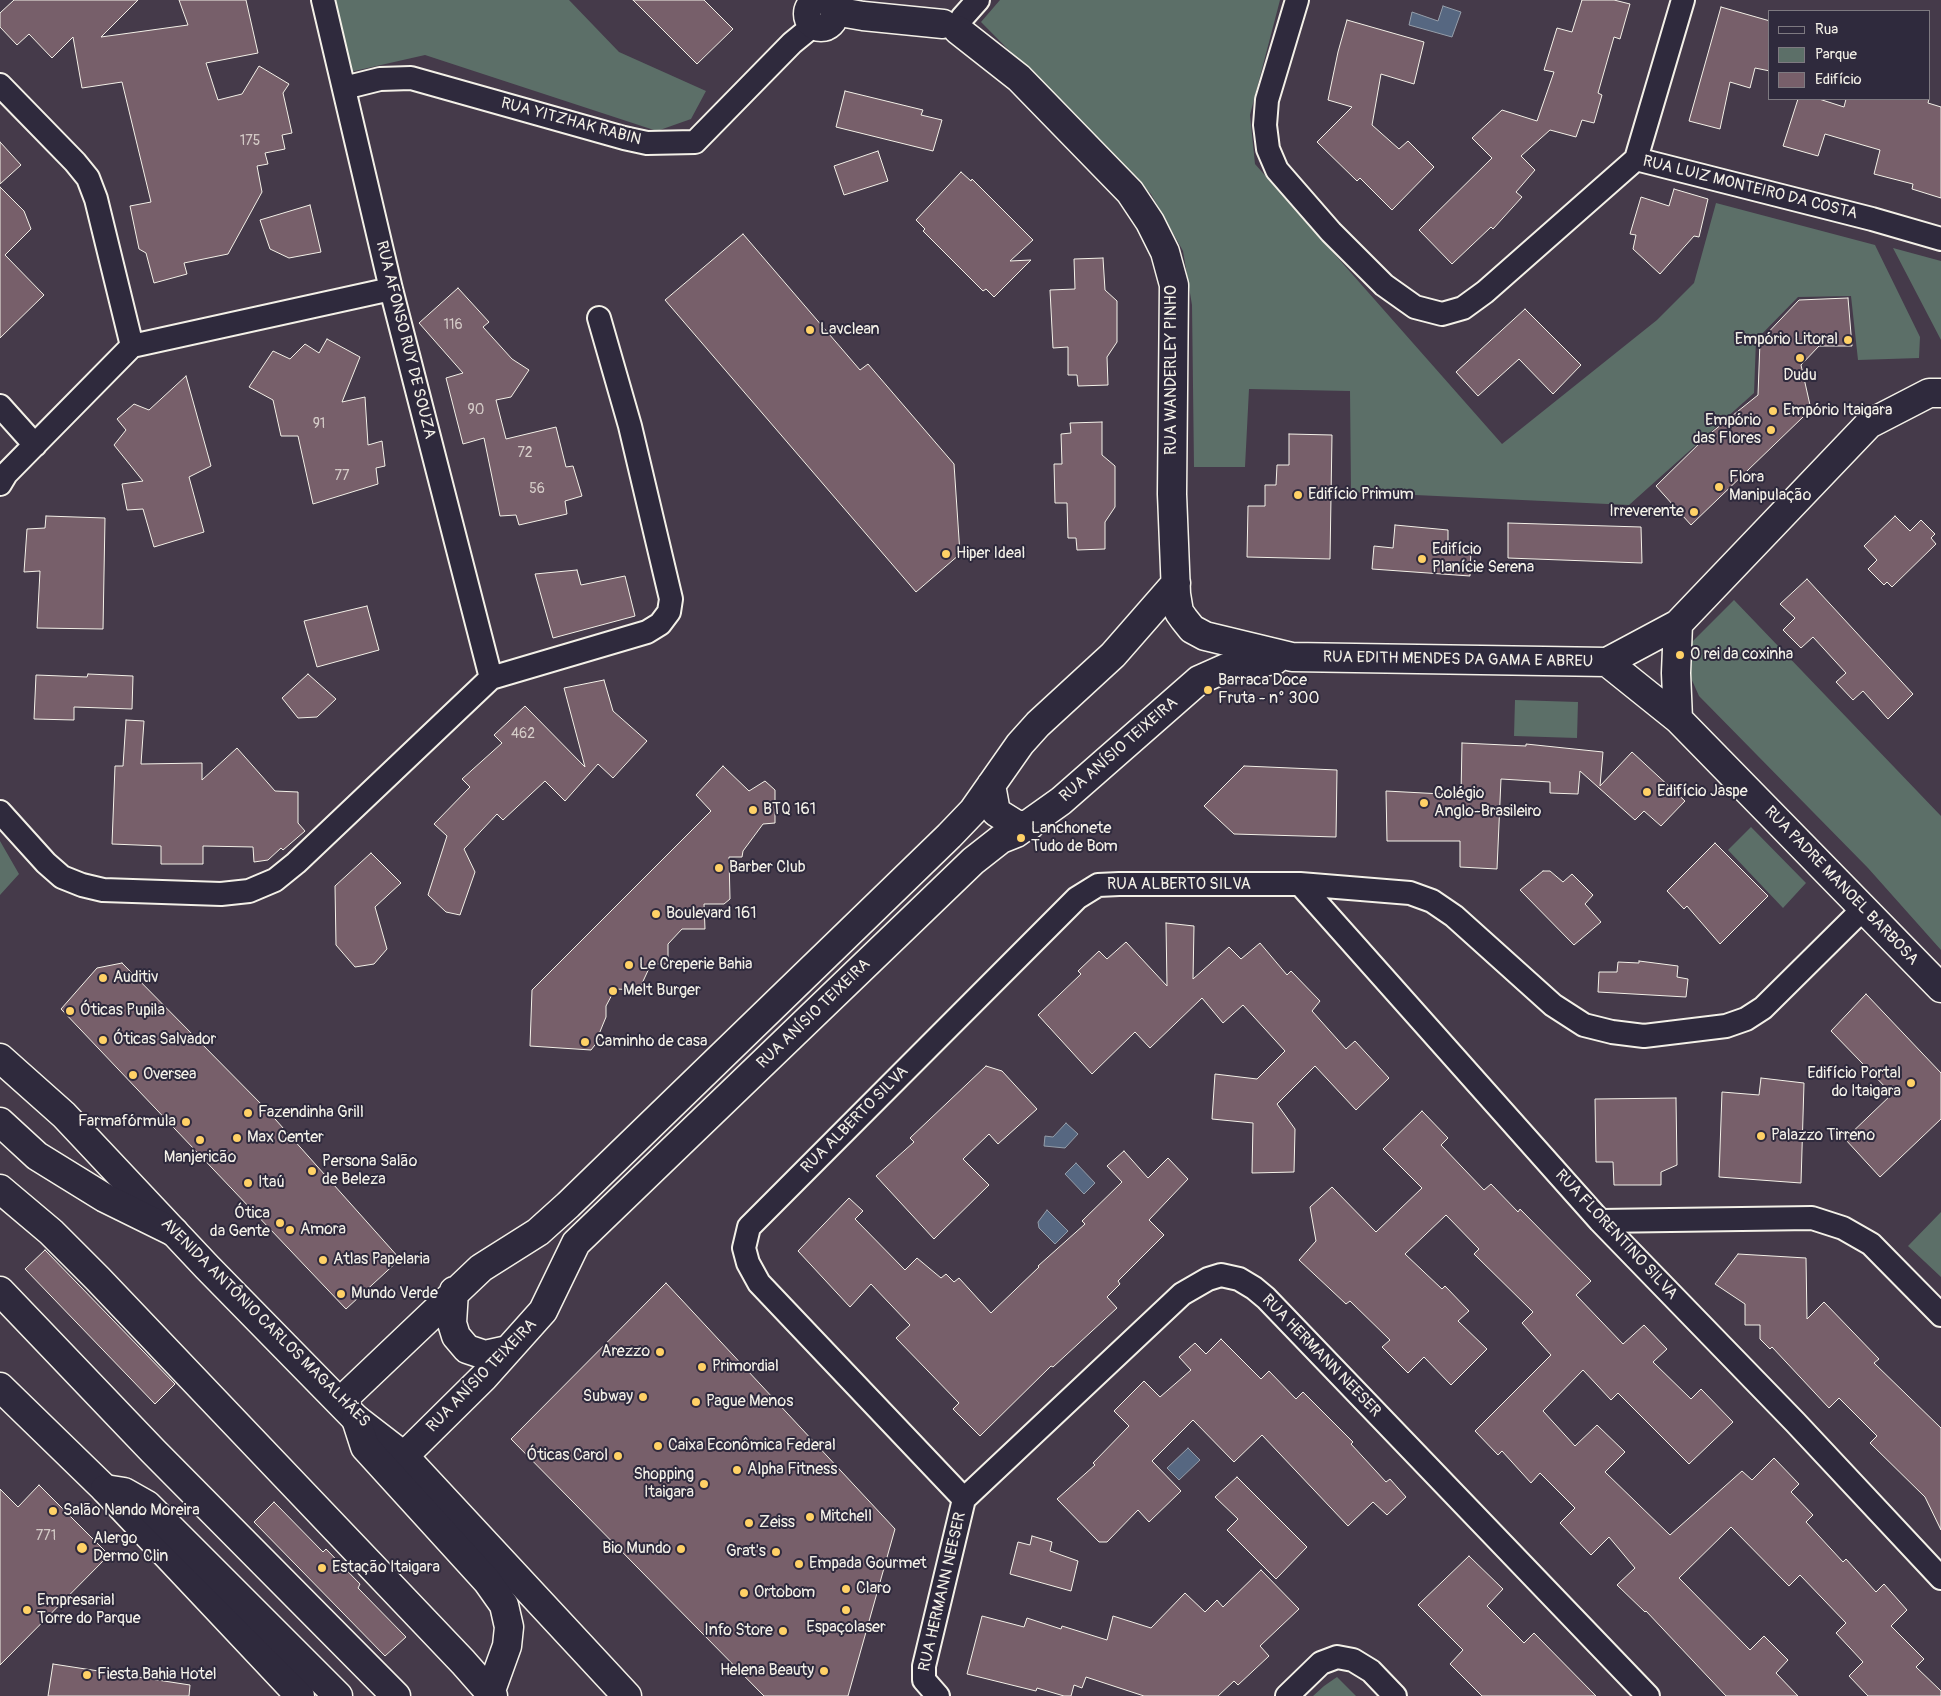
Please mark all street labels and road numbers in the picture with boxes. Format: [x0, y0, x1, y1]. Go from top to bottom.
street label: RUA YITZHAK RABIN [499, 94, 643, 150]
street label: RUA LUIZ MONTEIRO DA COSTA [1641, 152, 1859, 224]
street label: RUA AFONSO RUY DE SOUZA [371, 239, 439, 441]
street label: RUA WANDERLEY PINHO [1162, 285, 1182, 455]
street label: RUA EDITH MENDES DA GAMA E ABREU [1323, 648, 1593, 672]
street label: RUA ANÍSIO TEIXEIRA [1056, 693, 1182, 807]
street label: RUA PADRE MANOEL BARBOSA [1760, 803, 1922, 969]
street label: RUA ALBERTO SILVA [1107, 875, 1251, 895]
street label: RUA ANÍSIO TEIXEIRA [753, 955, 875, 1073]
street label: RUA ALBERTO SILVA [797, 1062, 913, 1178]
street label: RUA FLORENTINO SILVA [1551, 1166, 1681, 1304]
street label: AVENIDA ANTÔNIO CARLOS MAGALHÃES [157, 1215, 373, 1431]
street label: RUA HERMANN NEESER [1258, 1291, 1384, 1421]
street label: RUA ANÍSIO TEIXEIRA [423, 1315, 541, 1437]
street label: RUA HERMANN NEESER [915, 1511, 971, 1673]

